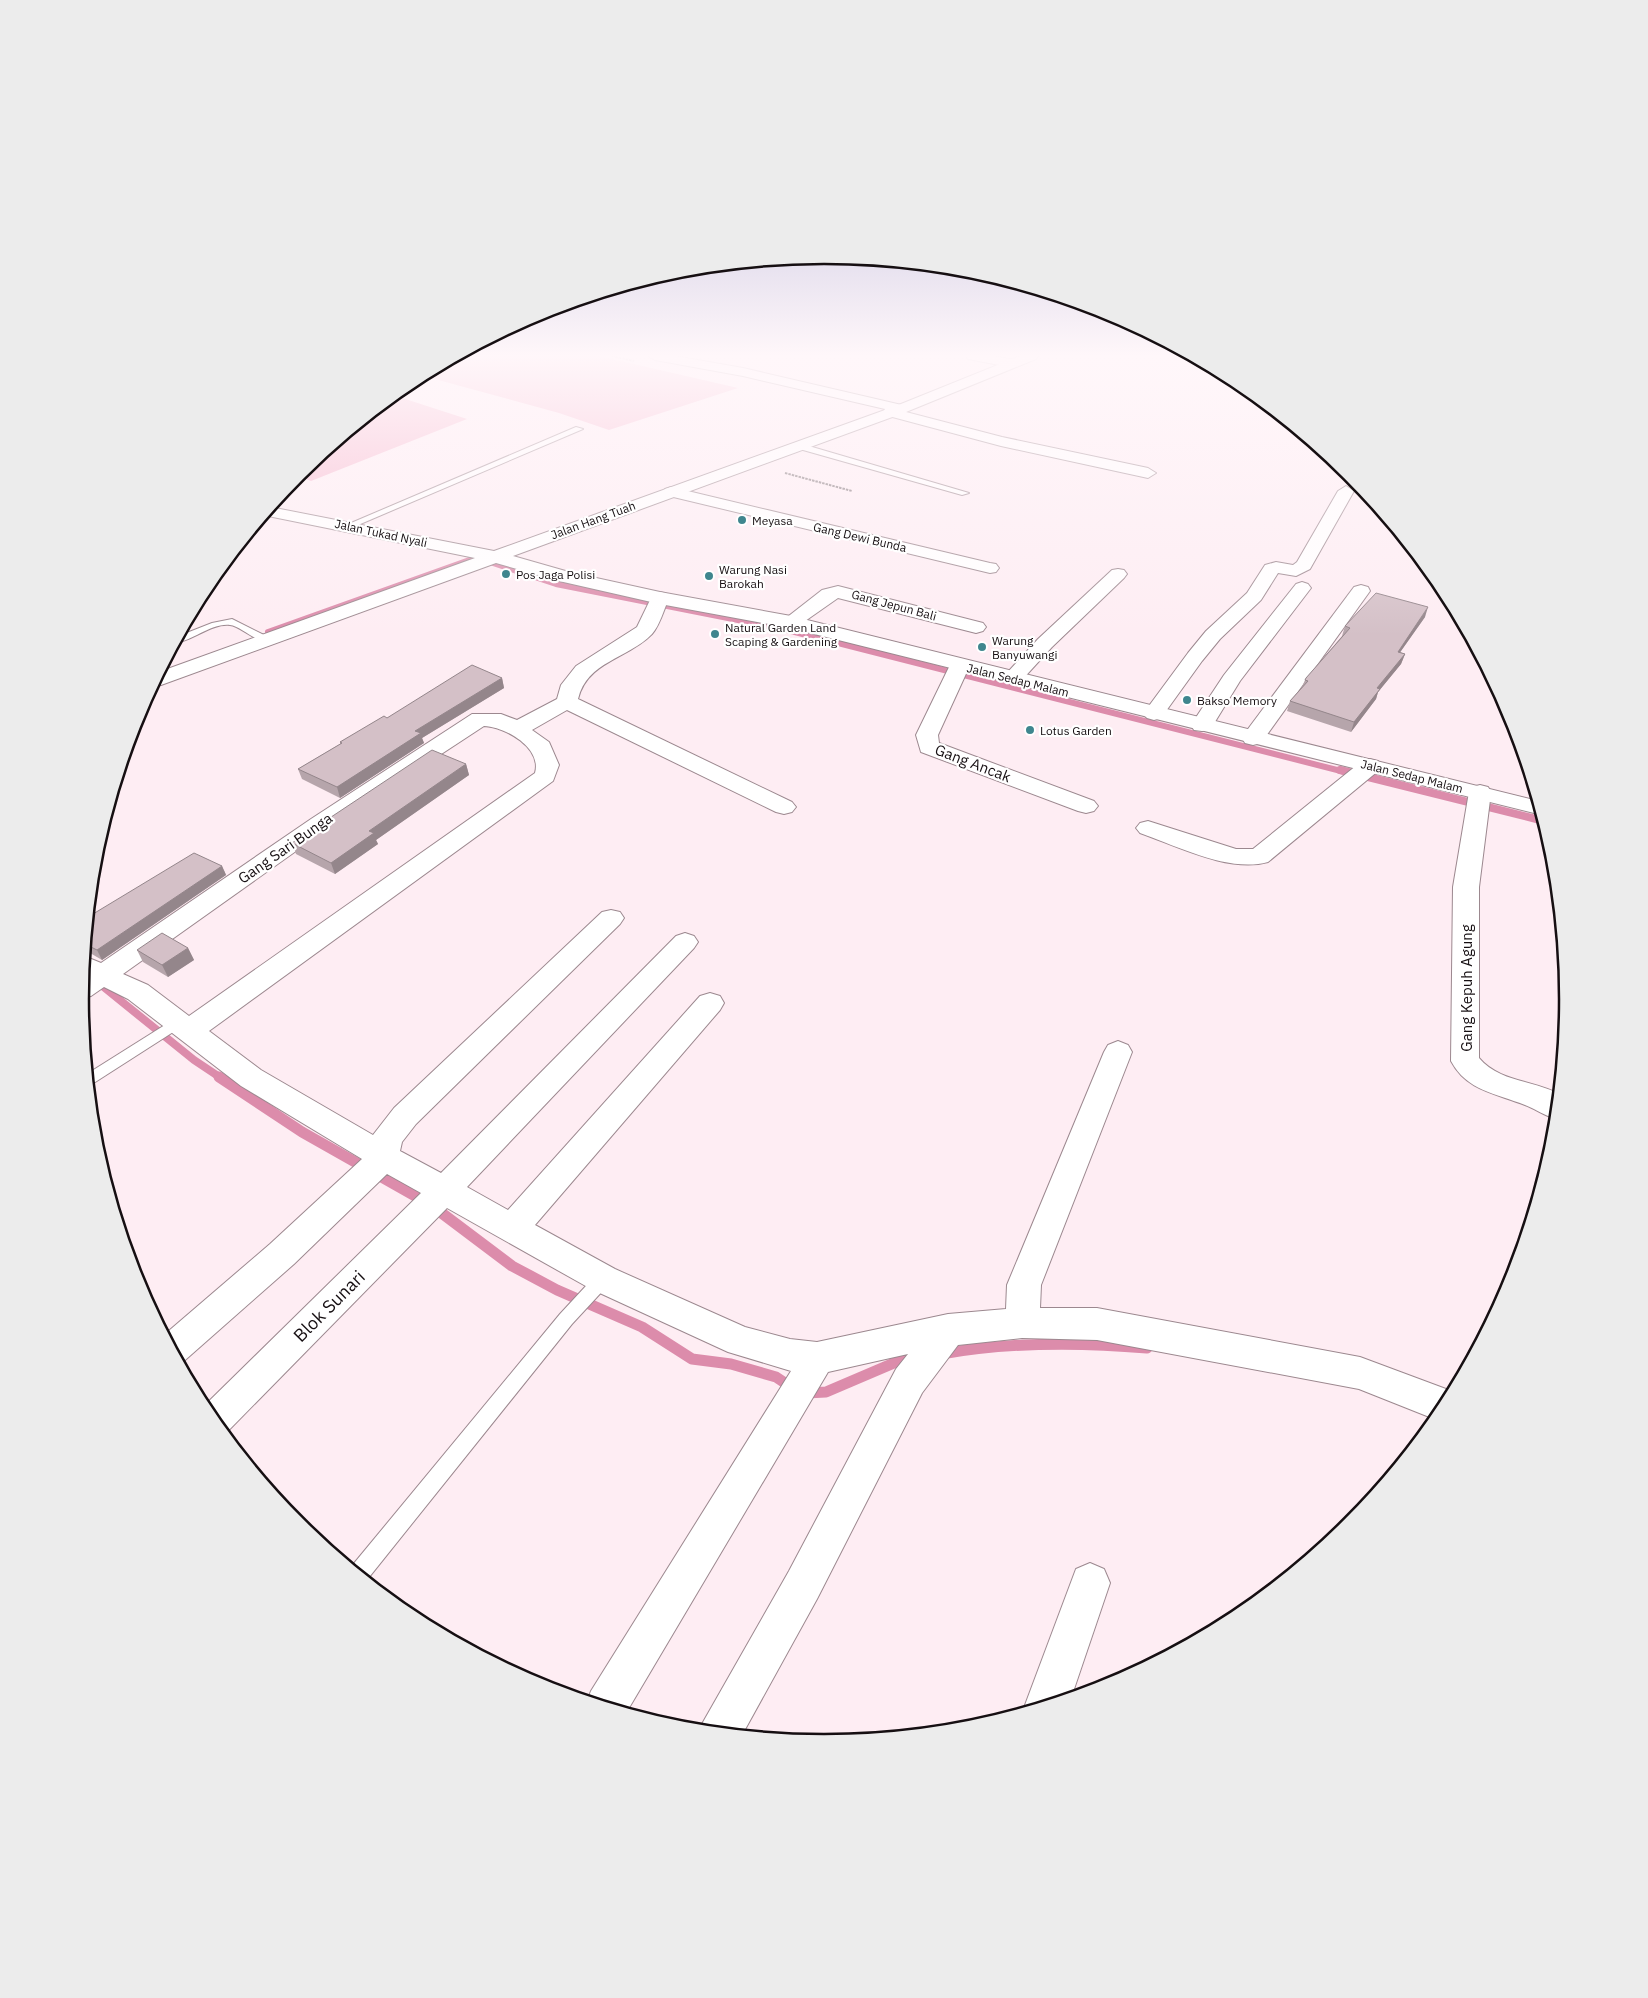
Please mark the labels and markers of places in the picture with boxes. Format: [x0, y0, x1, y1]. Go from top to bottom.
place label: Meyasa [752, 513, 793, 528]
marker: Meyasa [736, 514, 748, 526]
place label: Warung Nasi Barokah [719, 562, 787, 591]
place label: Pos Jaga Polisi [516, 567, 595, 582]
marker: Pos Jaga Polisi [500, 568, 512, 580]
marker: Warung Nasi Barokah [703, 570, 715, 582]
place label: Natural Garden Land Scaping & Gardening [725, 620, 838, 649]
marker: Natural Garden Land Scaping & Gardening [709, 628, 721, 640]
place label: Warung Banyuwangi [992, 633, 1057, 662]
marker: Warung Banyuwangi [976, 641, 988, 653]
place label: Bakso Memory [1197, 693, 1277, 708]
marker: Bakso Memory [1181, 694, 1193, 706]
place label: Lotus Garden [1040, 723, 1112, 738]
marker: Lotus Garden [1024, 724, 1036, 736]

